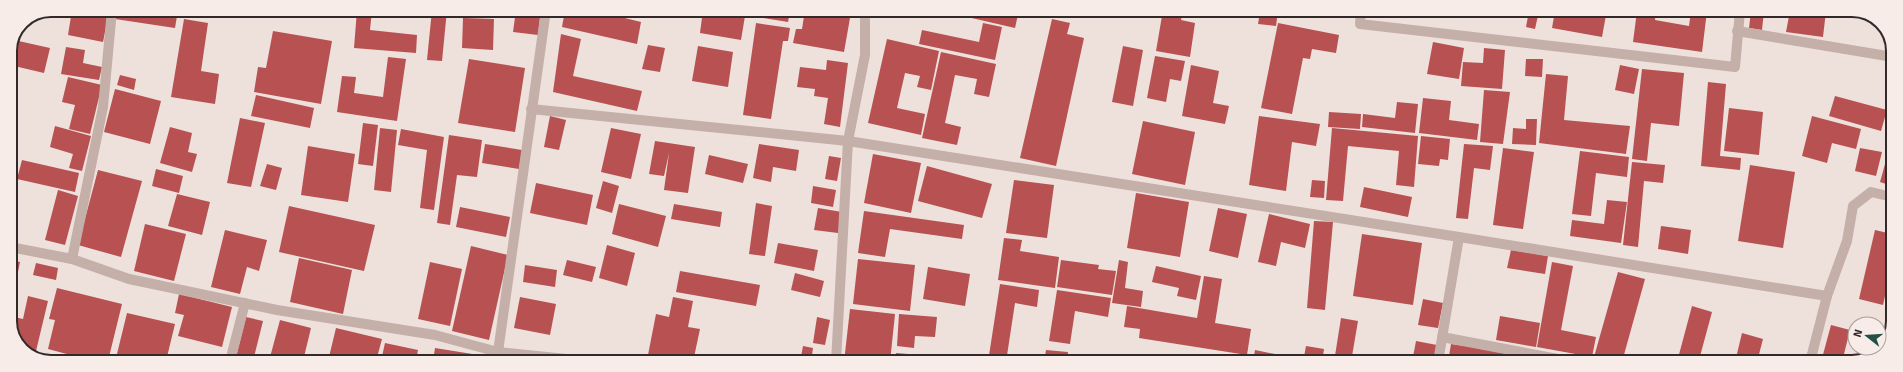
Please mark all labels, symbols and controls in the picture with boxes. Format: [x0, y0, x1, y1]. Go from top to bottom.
north arrow [1847, 316, 1887, 356]
text: N [1851, 328, 1865, 339]

